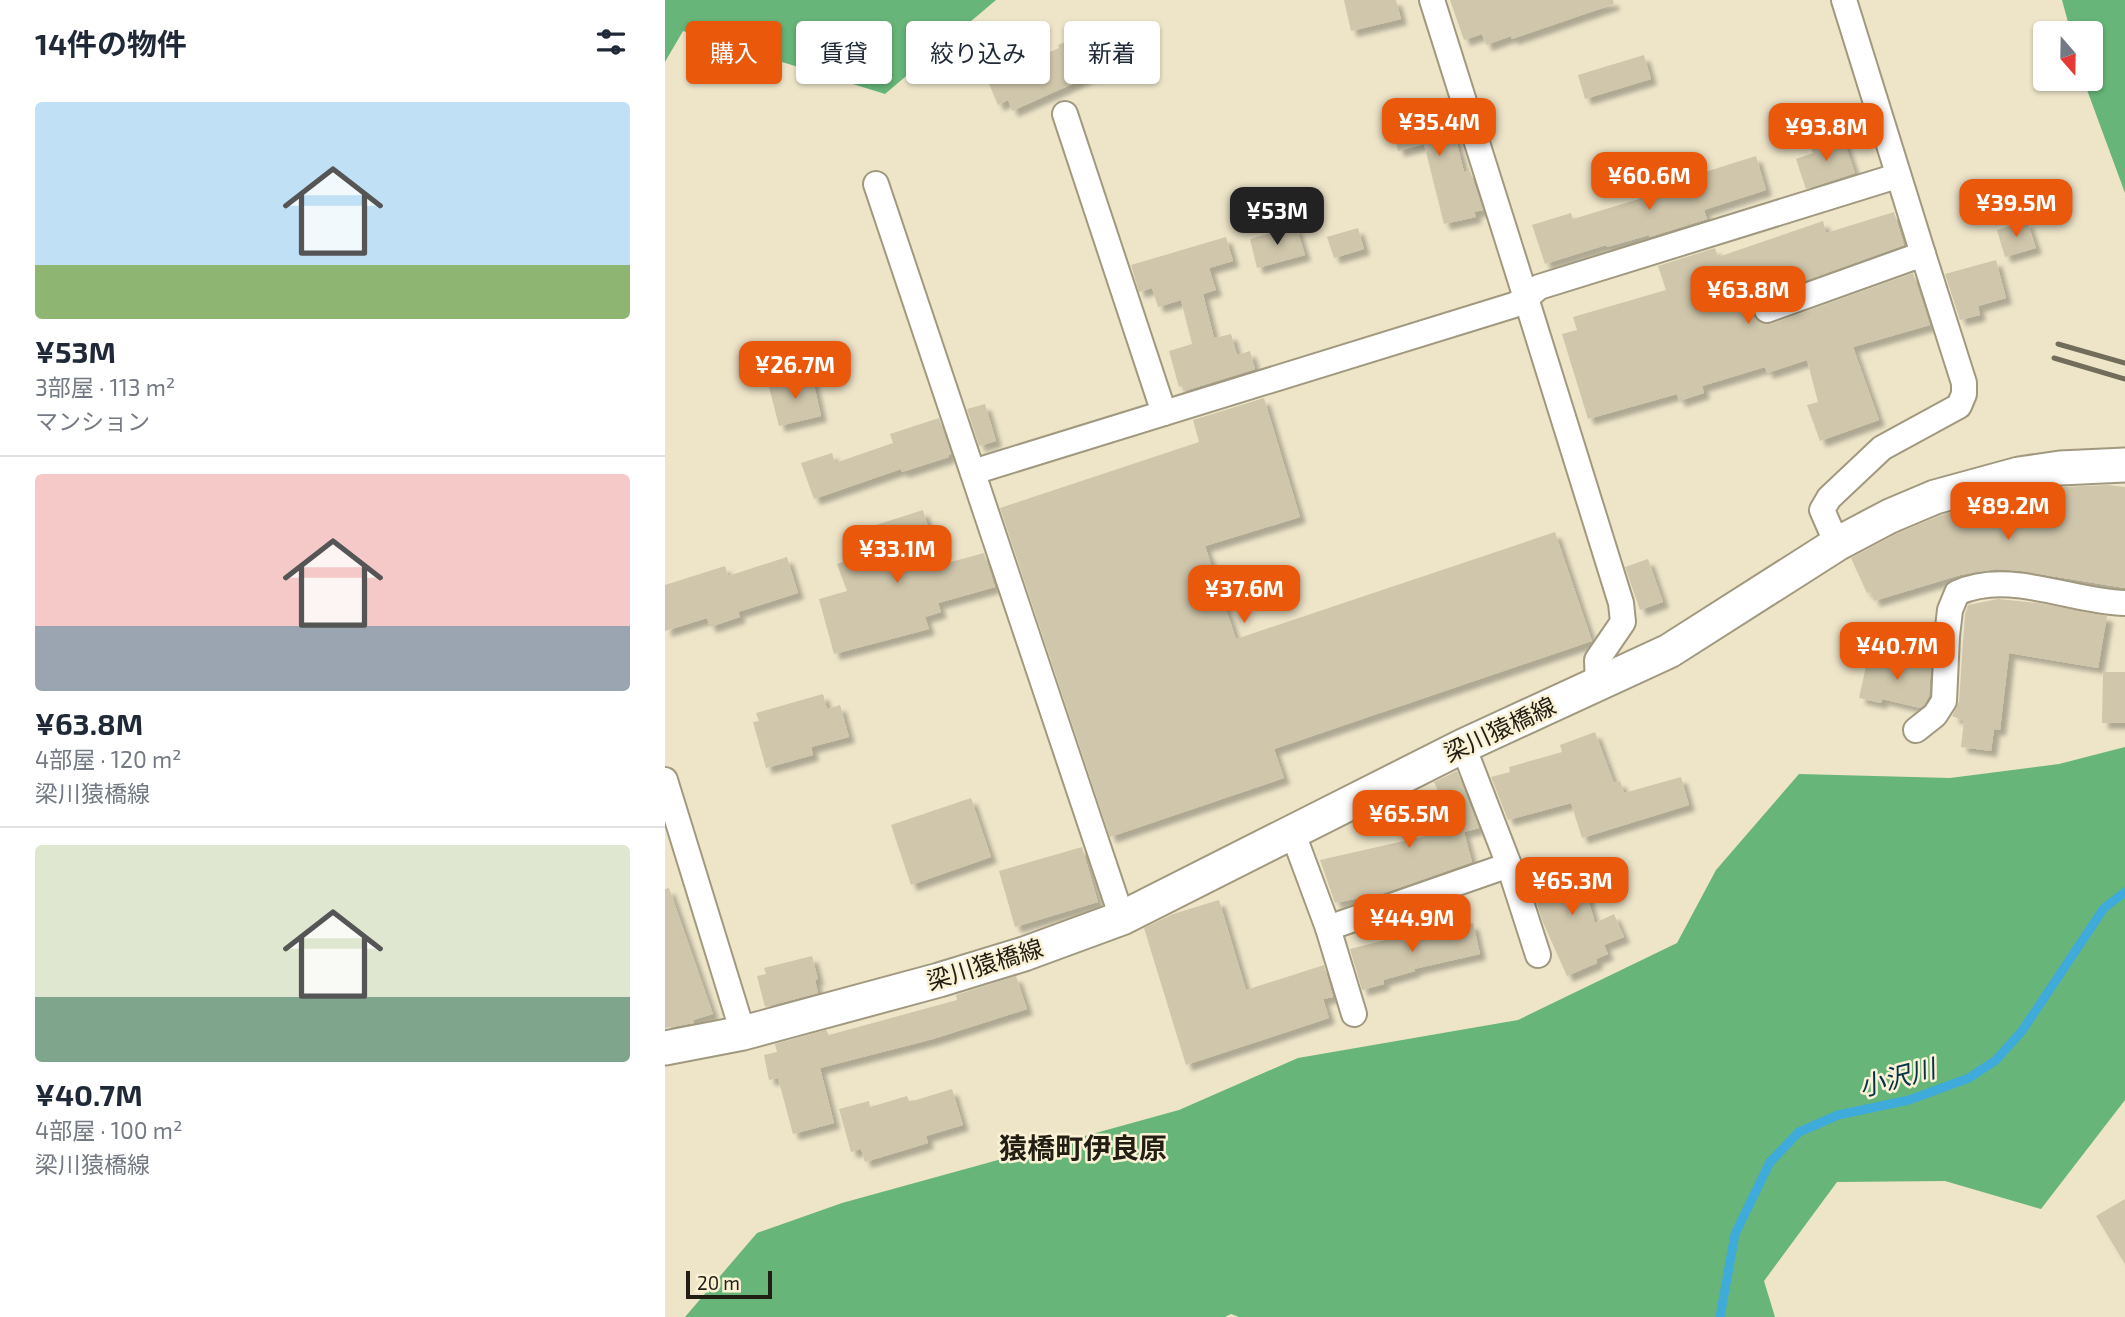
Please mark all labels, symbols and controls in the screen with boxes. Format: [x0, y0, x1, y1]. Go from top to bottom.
chip: 購入 [686, 21, 782, 84]
chip: 賃貸 [796, 21, 892, 84]
chip: 絞り込み [906, 21, 1050, 84]
chip: 新着 [1064, 21, 1160, 84]
north arrow [2033, 21, 2103, 91]
map controls [2033, 21, 2103, 91]
icon: filters [592, 23, 630, 61]
text: 14件の物件 [35, 25, 187, 61]
pin: ¥35.4M [1382, 99, 1496, 158]
pin: ¥93.8M [1769, 104, 1883, 163]
text: ¥35.4M [1398, 107, 1480, 135]
text: ¥93.8M [1785, 112, 1867, 140]
icon: home [270, 148, 396, 274]
pin: ¥60.6M [1592, 152, 1706, 212]
text: ¥60.6M [1607, 161, 1691, 189]
pin: ¥39.5M [1959, 180, 2073, 239]
pin: ¥53M [1236, 188, 1318, 247]
text: ¥39.5M [1975, 188, 2057, 216]
text: ¥53M [1246, 196, 1308, 224]
pin: ¥63.8M [1691, 266, 1805, 326]
text: ¥63.8M [1707, 275, 1789, 303]
text: ¥53M [35, 333, 116, 369]
pin: ¥26.7M [738, 342, 852, 401]
text: ¥26.7M [755, 350, 835, 378]
text: 3部屋 · 113 m² [35, 373, 175, 401]
text: マンション [35, 407, 150, 435]
pin: ¥89.2M [1951, 482, 2065, 542]
text: ¥89.2M [1966, 491, 2050, 519]
icon: home [270, 520, 396, 646]
pin: ¥33.1M [840, 526, 954, 585]
text: ¥33.1M [859, 534, 935, 562]
pin: ¥37.6M [1187, 566, 1301, 625]
text: ¥37.6M [1204, 574, 1284, 602]
pin: ¥40.7M [1840, 622, 1954, 682]
text: ¥40.7M [1856, 631, 1938, 659]
street label: 梁川猿橋線 [1439, 690, 1560, 767]
text: ¥63.8M [35, 705, 143, 741]
text: 4部屋 · 120 m² [35, 745, 182, 773]
text: 梁川猿橋線 [35, 779, 150, 807]
pin: ¥65.5M [1352, 790, 1466, 850]
text: ¥65.5M [1369, 799, 1449, 827]
pin: ¥65.3M [1515, 858, 1629, 917]
text: ¥65.3M [1531, 866, 1613, 894]
icon: home [270, 891, 396, 1017]
pin: ¥44.9M [1355, 894, 1469, 954]
text: ¥44.9M [1370, 903, 1454, 931]
street label: 梁川猿橋線 [923, 932, 1046, 995]
water label: 小沢川 [1855, 1051, 1941, 1102]
text: ¥40.7M [35, 1076, 143, 1112]
text: 4部屋 · 100 m² [35, 1116, 183, 1144]
district label: 猿橋町伊良原 [999, 1130, 1167, 1164]
text: 梁川猿橋線 [35, 1150, 150, 1178]
scale bar [686, 1268, 772, 1300]
text: 20 m [697, 1271, 740, 1294]

